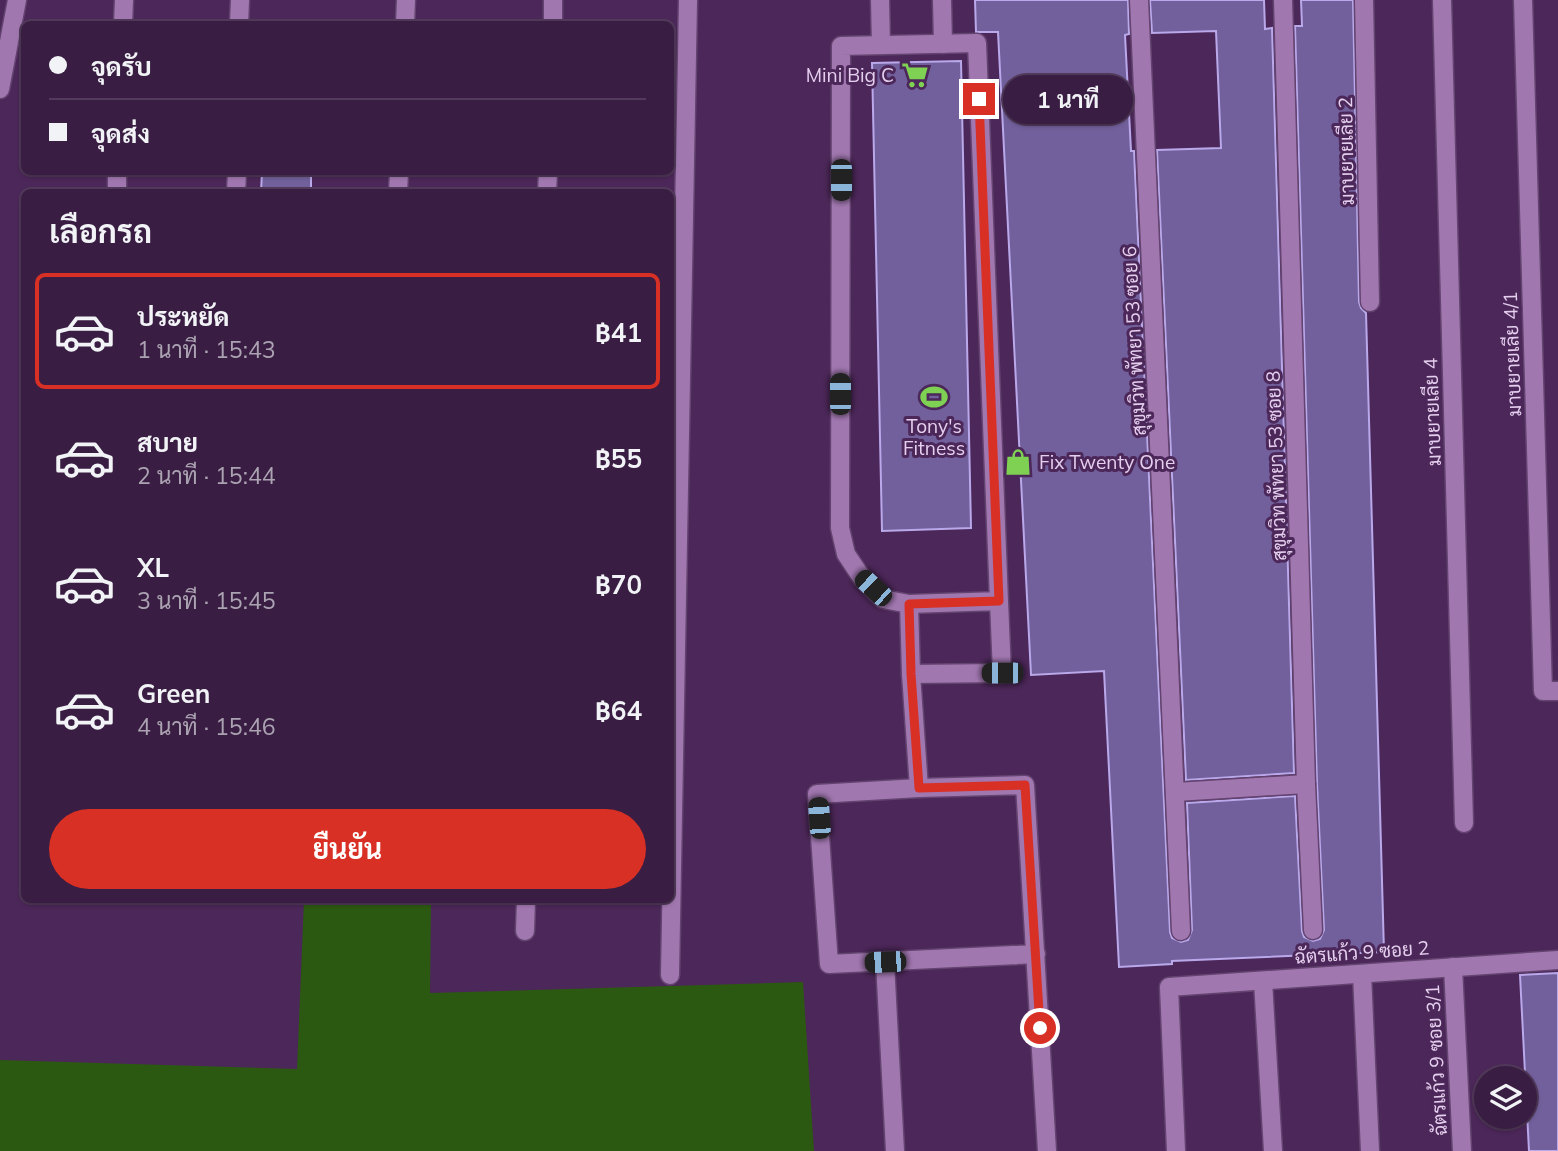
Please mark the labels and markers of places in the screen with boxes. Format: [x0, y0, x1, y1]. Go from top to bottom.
supermarket icon: Mini Big C [900, 60, 930, 90]
place label: Mini Big C [806, 63, 894, 87]
sports icon: Tony's Fitness [919, 382, 949, 412]
place label: Tony's Fitness [903, 414, 965, 460]
shop icon: Fix Twenty One [1003, 447, 1033, 477]
place label: Fix Twenty One [1039, 450, 1175, 474]

